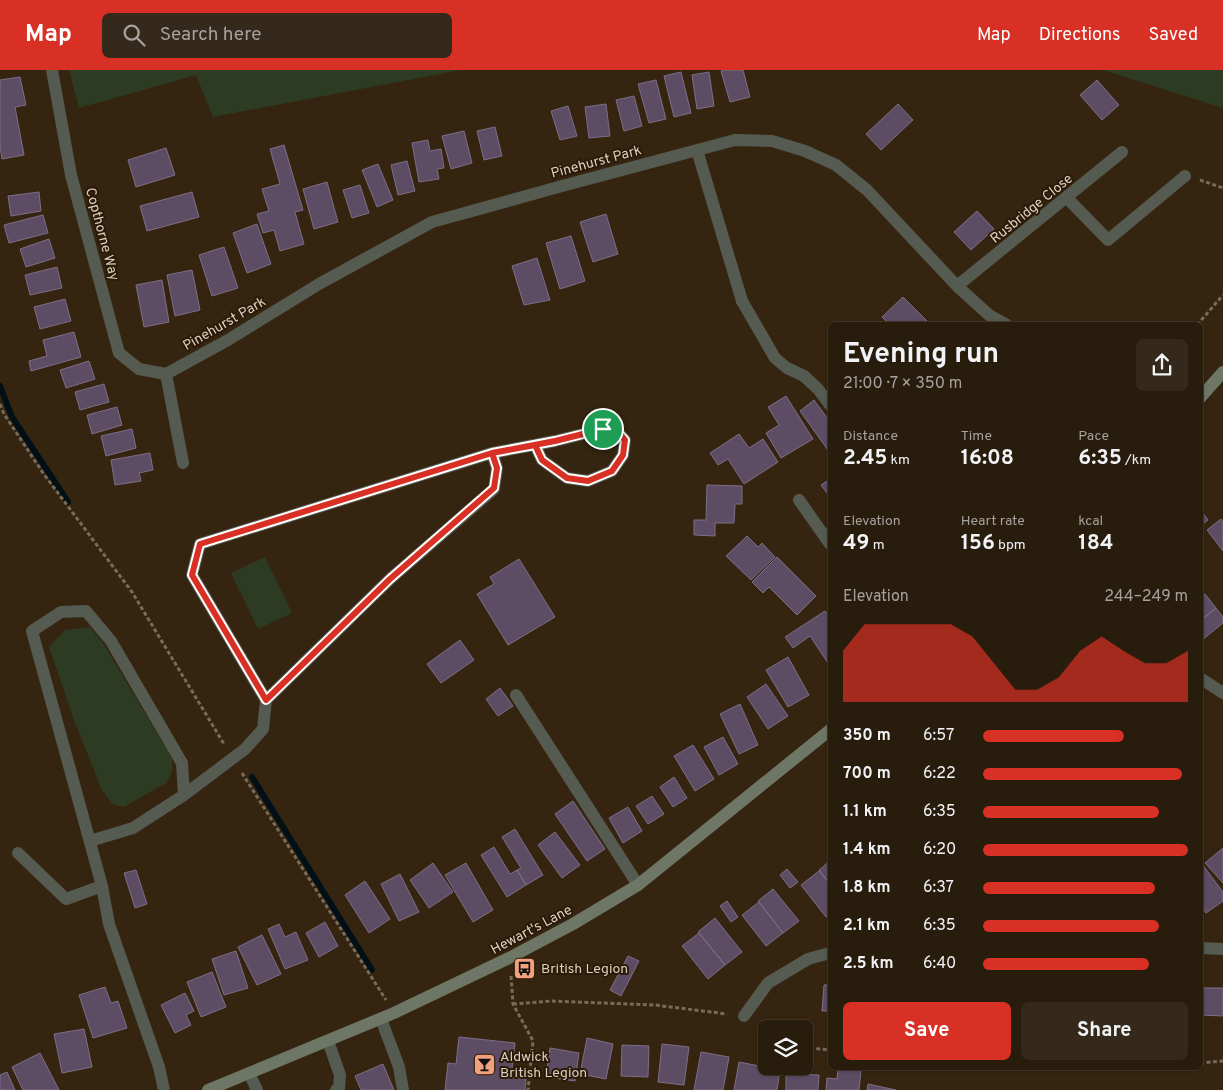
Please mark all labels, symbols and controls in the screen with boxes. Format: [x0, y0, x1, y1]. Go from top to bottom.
search box [102, 13, 452, 58]
text: Map [25, 20, 72, 50]
icon: search [120, 21, 148, 49]
text: Search here [160, 23, 261, 47]
text: Map [977, 24, 1011, 47]
text: Directions [1039, 24, 1121, 47]
text: Saved [1149, 24, 1198, 47]
street label: Pinehurst Park [549, 142, 644, 183]
street label: Rusbridge Close [987, 171, 1077, 248]
street label: Copthorne Way [81, 186, 122, 283]
street label: Pinehurst Park [180, 294, 269, 355]
text: Evening run [843, 337, 999, 373]
button: share [1136, 339, 1188, 391]
text: 21:00 · 7 × 350 m [843, 374, 962, 394]
pin [582, 408, 624, 450]
icon: arrive [589, 415, 617, 443]
text: Distance [843, 428, 898, 445]
text: Time [961, 428, 992, 445]
text: Pace [1078, 428, 1109, 445]
text: 2.45 [843, 445, 887, 472]
text: 16:08 [961, 445, 1014, 472]
text: 6:35 [1078, 445, 1122, 472]
text: km [887, 452, 910, 469]
text: /km [1122, 452, 1151, 469]
text: Elevation [843, 513, 901, 530]
text: Heart rate [961, 513, 1025, 530]
text: kcal [1078, 513, 1103, 530]
text: 49 [843, 530, 869, 557]
text: 156 [961, 530, 995, 557]
text: 184 [1078, 530, 1113, 557]
text: m [869, 537, 885, 554]
text: bpm [995, 537, 1026, 554]
text: Elevation [843, 587, 909, 607]
text: 244–249 m [1104, 587, 1188, 607]
text: 350 m [843, 726, 891, 746]
text: 6:57 [923, 726, 954, 746]
text: 700 m [843, 764, 891, 784]
text: 6:22 [923, 764, 956, 784]
text: 1.1 km [843, 802, 887, 822]
text: 6:35 [923, 802, 956, 822]
text: 1.4 km [843, 840, 891, 860]
text: 6:20 [923, 840, 956, 860]
text: 1.8 km [843, 878, 890, 898]
text: 6:37 [923, 878, 954, 898]
street label: Hewart's Lane [488, 902, 575, 959]
text: 2.1 km [843, 916, 890, 936]
text: 6:35 [923, 916, 956, 936]
text: 2.5 km [843, 954, 893, 974]
text: 6:40 [923, 954, 956, 974]
bus stop icon: British Legion [513, 956, 537, 980]
place label: British Legion [541, 961, 628, 978]
button: Save [843, 1002, 1011, 1060]
button: Share [1021, 1002, 1188, 1060]
map controls [758, 1020, 813, 1075]
button: layers [758, 1020, 813, 1075]
place label: Aldwick British Legion [500, 1049, 587, 1082]
bar icon: Aldwick British Legion [472, 1052, 496, 1076]

